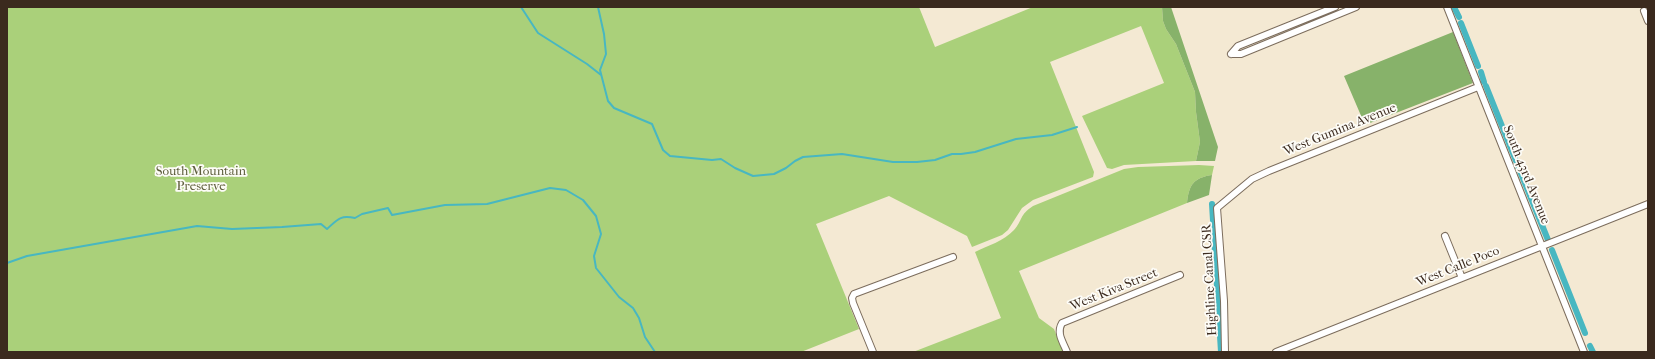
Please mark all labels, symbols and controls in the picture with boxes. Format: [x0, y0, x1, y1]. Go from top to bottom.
street label: West Gumina Avenue [1281, 100, 1399, 160]
street label: South 43rd Avenue [1499, 123, 1553, 227]
park label: South Mountain Preserve [156, 164, 246, 195]
street label: Highline Canal CSR [1199, 224, 1221, 336]
street label: West Calle Poco [1414, 243, 1502, 291]
street label: West Kiva Street [1068, 265, 1160, 315]

